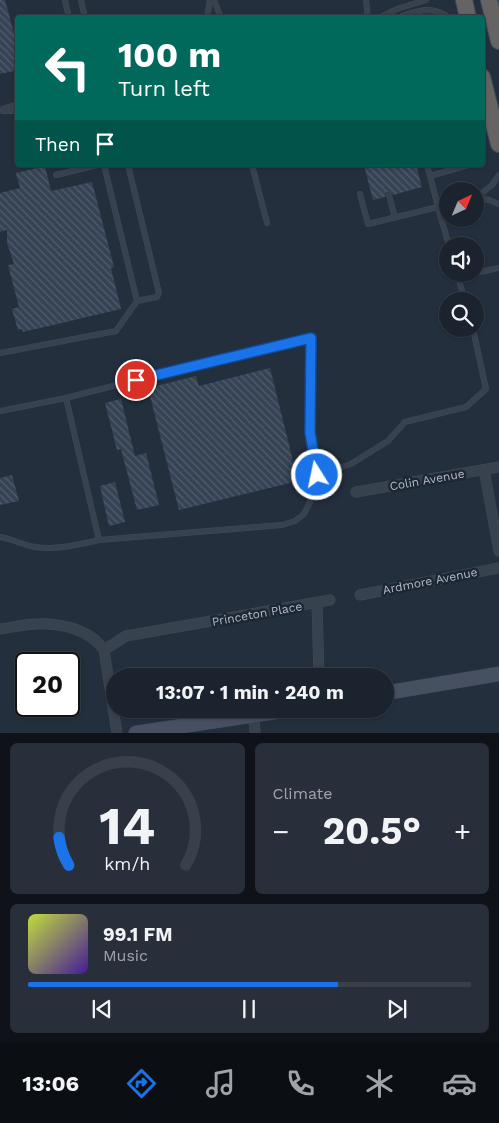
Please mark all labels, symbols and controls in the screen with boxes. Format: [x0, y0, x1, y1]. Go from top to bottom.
text: 100 m [118, 34, 221, 76]
icon: left [35, 35, 100, 100]
text: Turn left [118, 76, 210, 101]
icon: arrive [91, 130, 119, 158]
text: Then [35, 133, 81, 156]
north arrow [439, 182, 484, 228]
map controls [439, 182, 484, 337]
button: sound [439, 237, 484, 282]
button: search [439, 292, 484, 337]
pin [115, 359, 157, 401]
icon: arrive [122, 366, 150, 394]
position arrow [290, 448, 342, 500]
street label: Colin Avenue [388, 467, 466, 493]
street label: Ardmore Avenue [381, 565, 479, 597]
street label: Princeton Place [211, 599, 303, 629]
speed limit sign: 20 [15, 652, 80, 717]
text: 13:07 · 1 min · 240 m [156, 681, 344, 704]
text: Climate [273, 784, 333, 803]
text: 14 [99, 796, 155, 857]
text: 20.5° [322, 809, 421, 853]
text: − [273, 815, 289, 848]
text: + [454, 815, 471, 848]
text: km/h [104, 853, 150, 874]
text: 99.1 FM [103, 923, 172, 946]
text: Music [103, 946, 148, 965]
icon: previous [88, 995, 116, 1023]
icon: pause [235, 995, 263, 1023]
icon: next [383, 995, 411, 1023]
icon: directions [124, 1066, 159, 1101]
icon: music [203, 1066, 238, 1101]
icon: phone [283, 1066, 318, 1101]
icon: climate [362, 1066, 397, 1101]
icon: car [442, 1066, 477, 1101]
text: 13:06 [22, 1071, 79, 1096]

